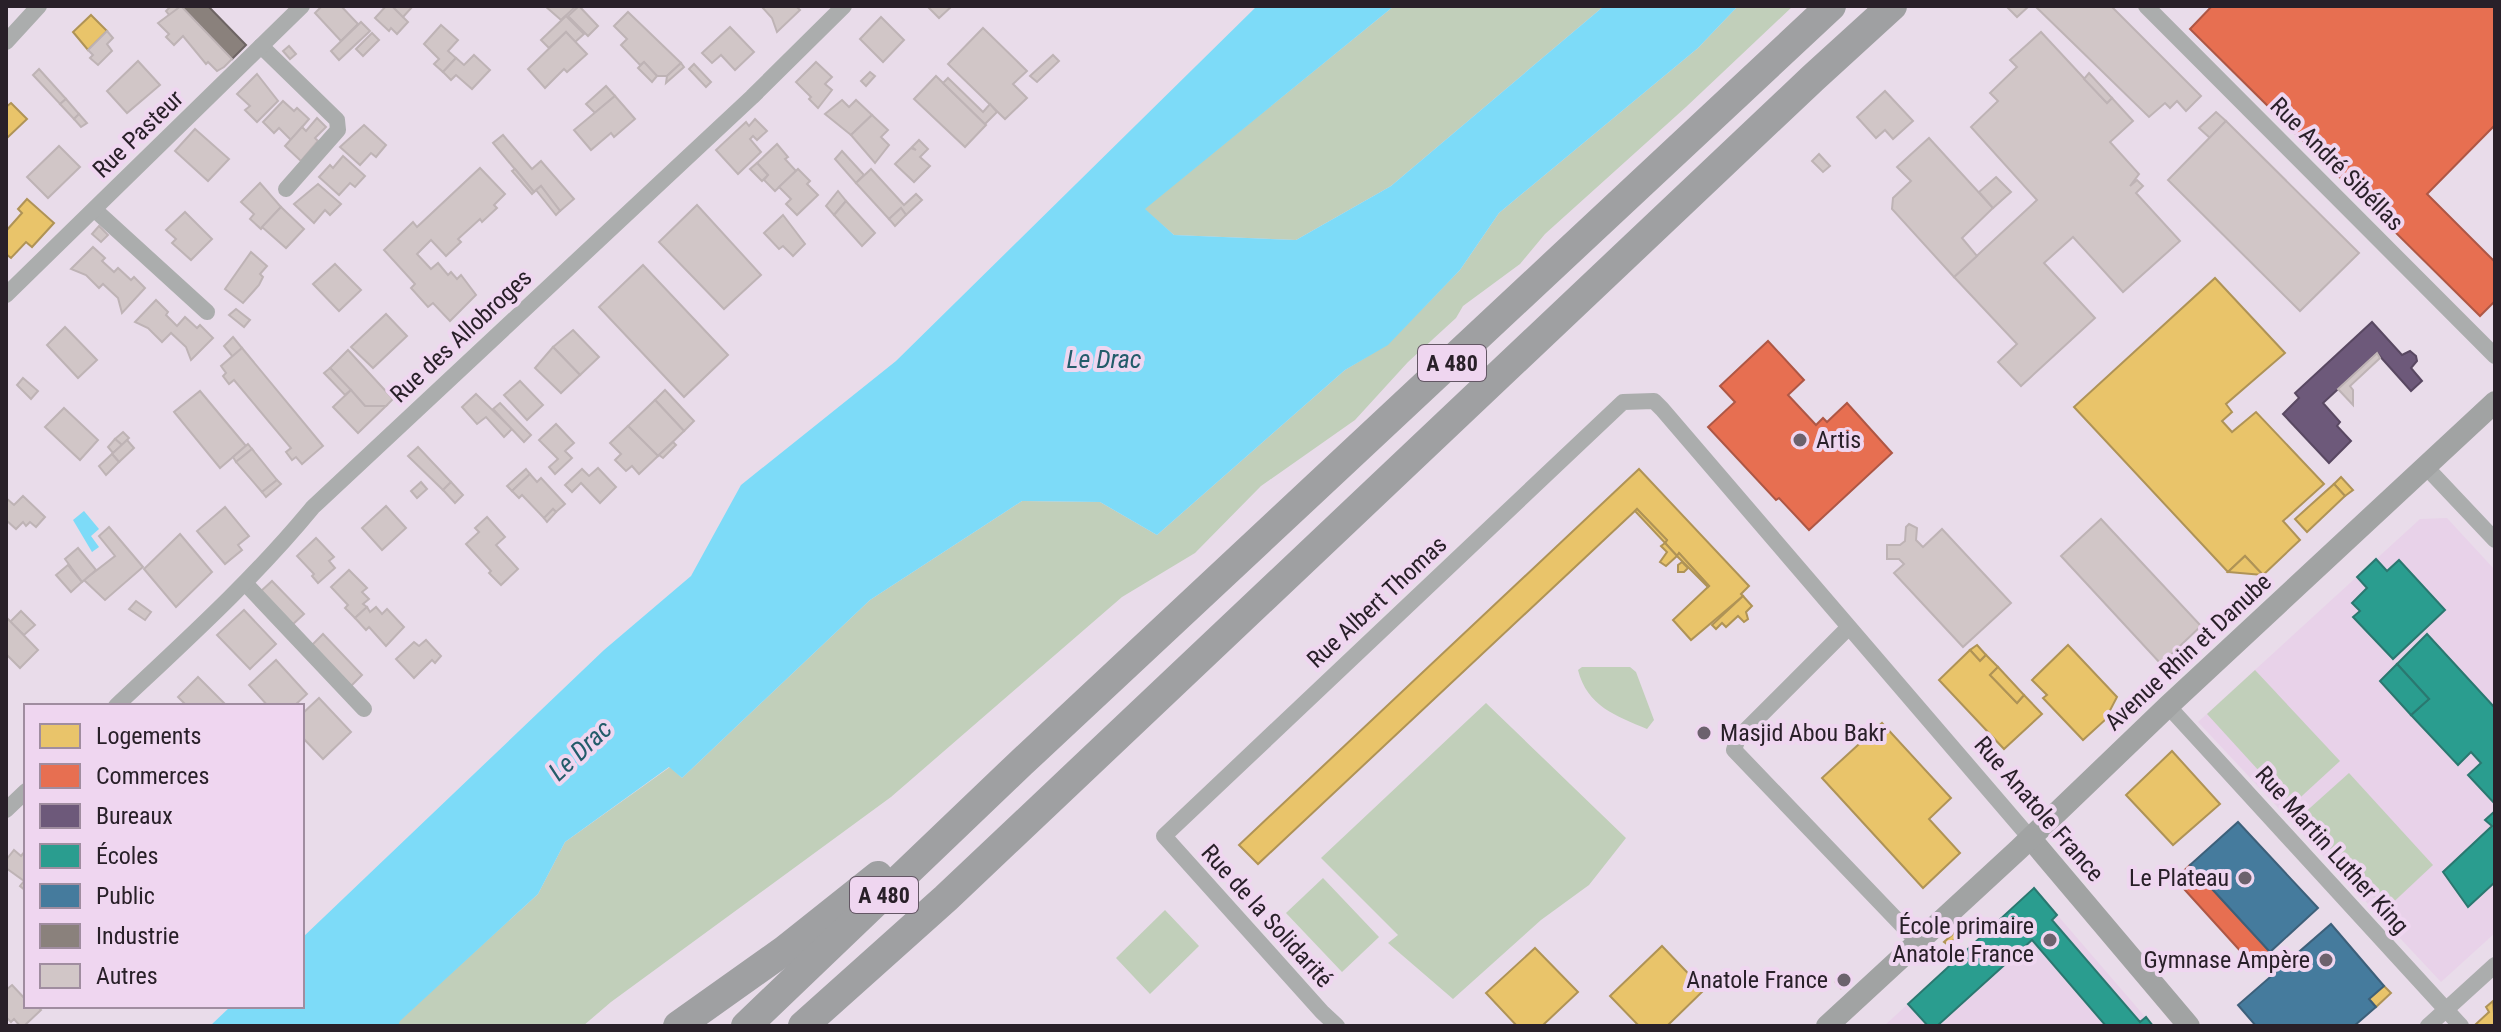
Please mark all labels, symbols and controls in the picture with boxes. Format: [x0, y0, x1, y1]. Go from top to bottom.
street label: Rue Pasteur [87, 84, 189, 184]
street label: Rue André Sibéllas [2265, 92, 2409, 236]
street label: Rue des Allobroges [385, 263, 537, 409]
water label: Le Drac [1066, 344, 1142, 374]
road number: A 480 [1418, 345, 1486, 381]
place label: Artis [1816, 426, 1861, 454]
marker: Artis [1791, 431, 1809, 449]
street label: Rue Albert Thomas [1302, 530, 1452, 674]
street label: Avenue Rhin et Danube [2099, 568, 2277, 736]
legend [24, 704, 304, 1008]
water label: Le Drac [542, 713, 618, 787]
place label: Masjid Abou Bakr [1720, 719, 1886, 747]
text: Logements [96, 722, 202, 750]
marker: Masjid Abou Bakr [1695, 724, 1713, 742]
street label: Rue Anatole France [1968, 731, 2110, 887]
street label: Rue Martin Luther King [2249, 760, 2415, 940]
text: Commerces [96, 762, 209, 790]
text: Bureaux [96, 802, 173, 830]
street label: Rue de la Solidarité [1196, 839, 1338, 993]
text: Écoles [96, 842, 159, 870]
place label: Le Plateau [2129, 864, 2229, 892]
marker: Le Plateau [2236, 869, 2254, 887]
road number: A 480 [850, 877, 918, 913]
text: Public [96, 882, 155, 910]
place label: École primaire Anatole France [1892, 912, 2034, 968]
text: Industrie [96, 922, 179, 950]
marker: École primaire Anatole France [2041, 931, 2059, 949]
place label: Gymnase Ampère [2144, 946, 2310, 974]
marker: Gymnase Ampère [2317, 951, 2335, 969]
text: Autres [96, 962, 158, 990]
place label: Anatole France [1686, 966, 1828, 994]
marker: Anatole France [1835, 971, 1853, 989]

